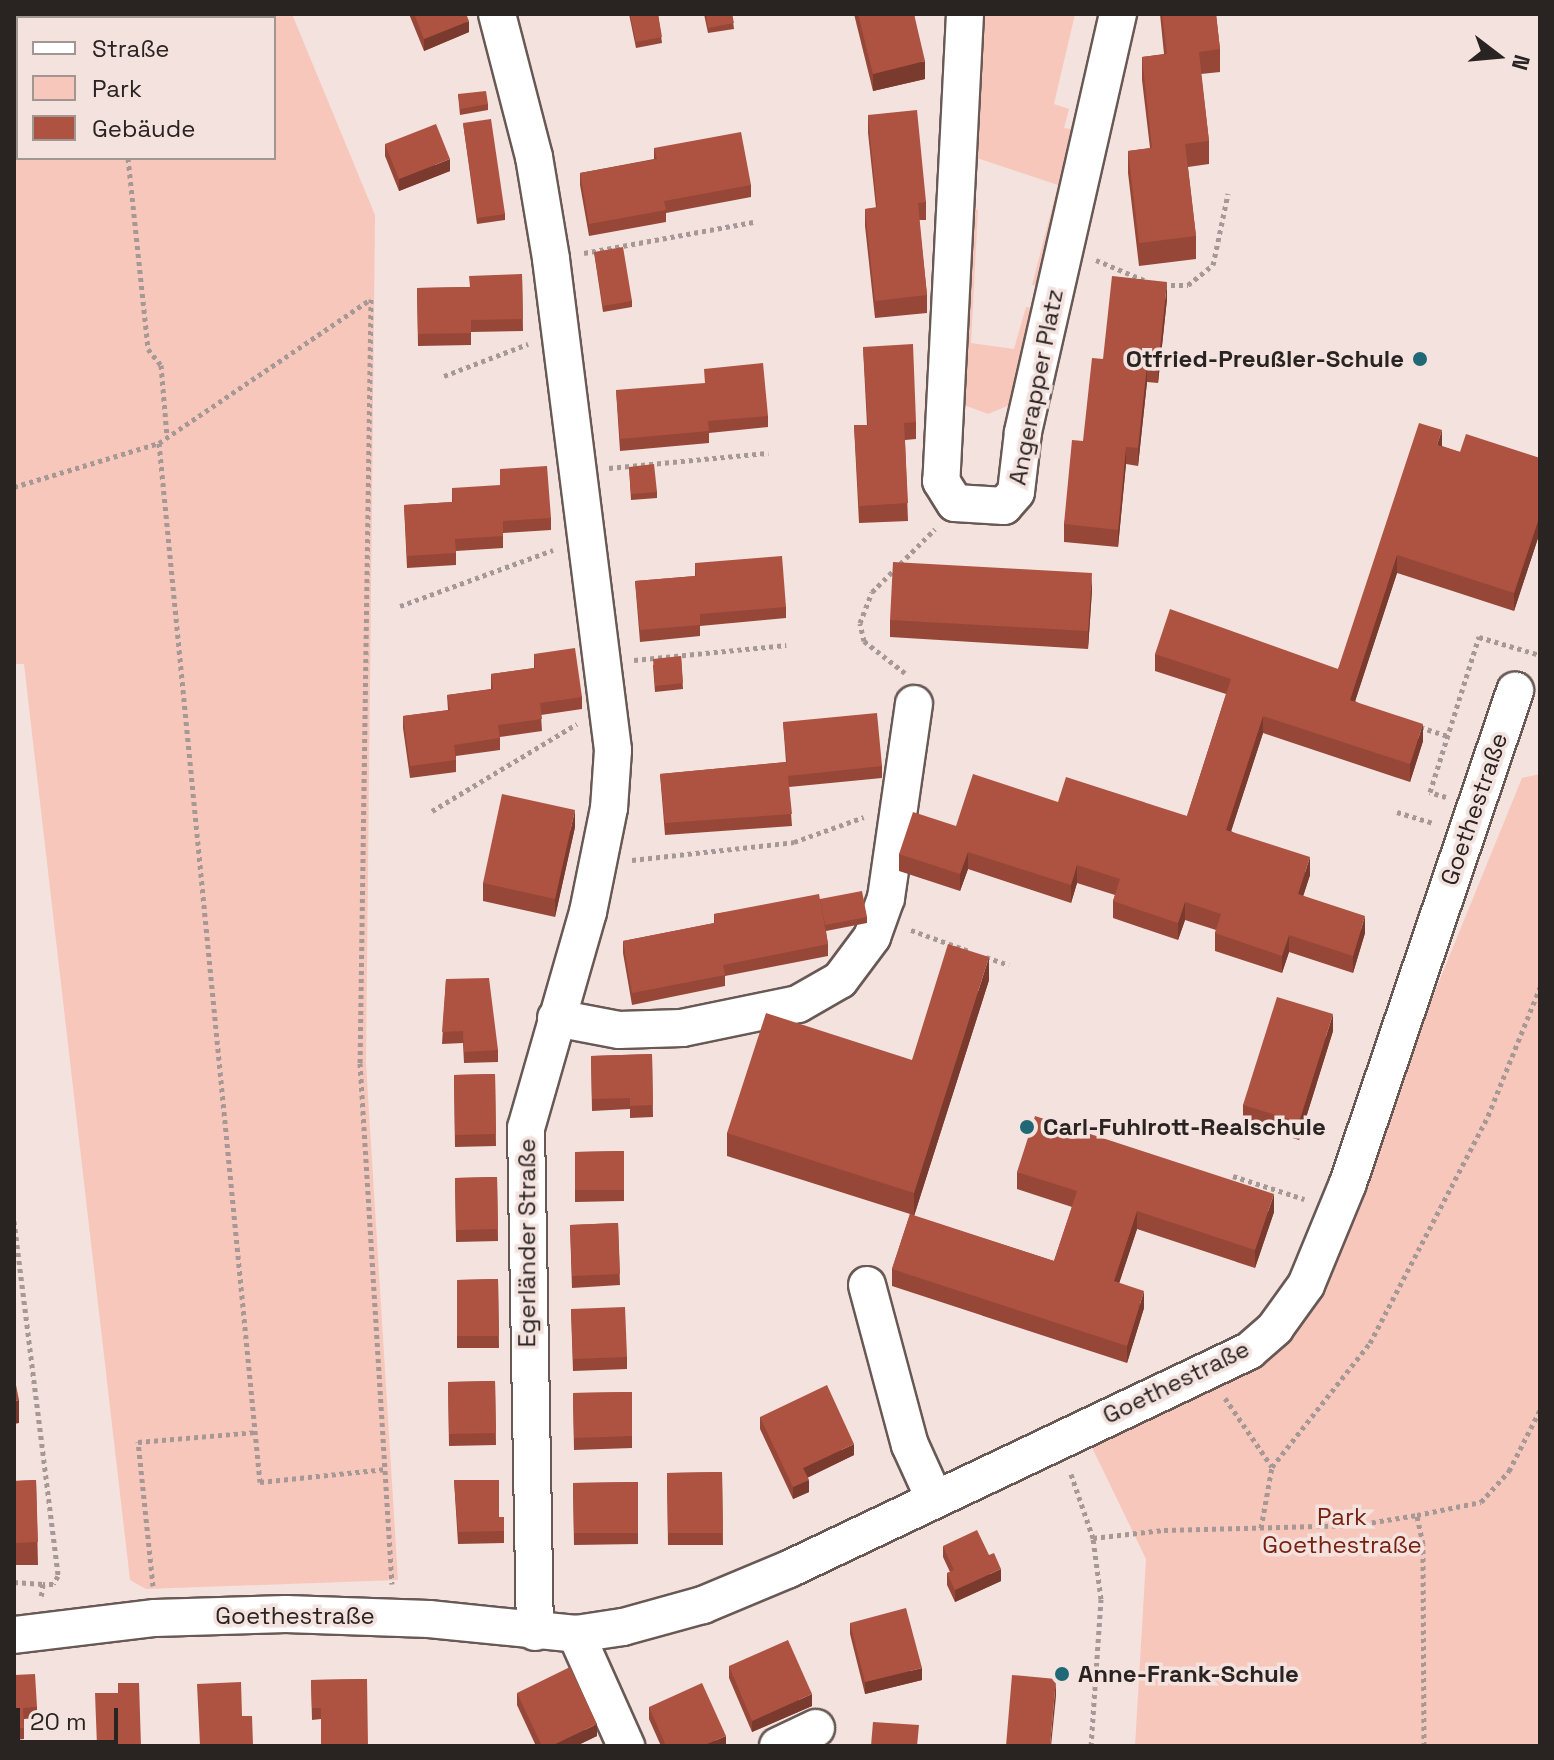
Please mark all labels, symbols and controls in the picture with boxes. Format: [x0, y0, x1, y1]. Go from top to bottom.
legend [16, 16, 276, 160]
north arrow [1458, 16, 1538, 96]
text: Straße [92, 33, 169, 64]
text: N [1506, 52, 1537, 74]
text: Park [92, 73, 142, 104]
text: Gebäude [92, 113, 195, 144]
street label: Angerapper Platz [1003, 287, 1069, 487]
place label: Otfried-Preußler-Schule [1126, 345, 1404, 373]
marker: Otfried-Preußler-Schule [1411, 350, 1429, 368]
street label: Goethestraße [1434, 729, 1514, 889]
place label: Carl-Fuhlrott-Realschule [1043, 1113, 1326, 1141]
marker: Carl-Fuhlrott-Realschule [1018, 1118, 1036, 1136]
street label: Egerländer Straße [513, 1139, 541, 1347]
street label: Goethestraße [1098, 1334, 1254, 1430]
park label: Park Goethestraße [1262, 1503, 1422, 1559]
street label: Goethestraße [215, 1602, 375, 1630]
place label: Anne-Frank-Schule [1078, 1660, 1299, 1688]
marker: Anne-Frank-Schule [1053, 1665, 1071, 1683]
scale bar [20, 1692, 122, 1742]
text: 20 m [30, 1706, 87, 1737]

